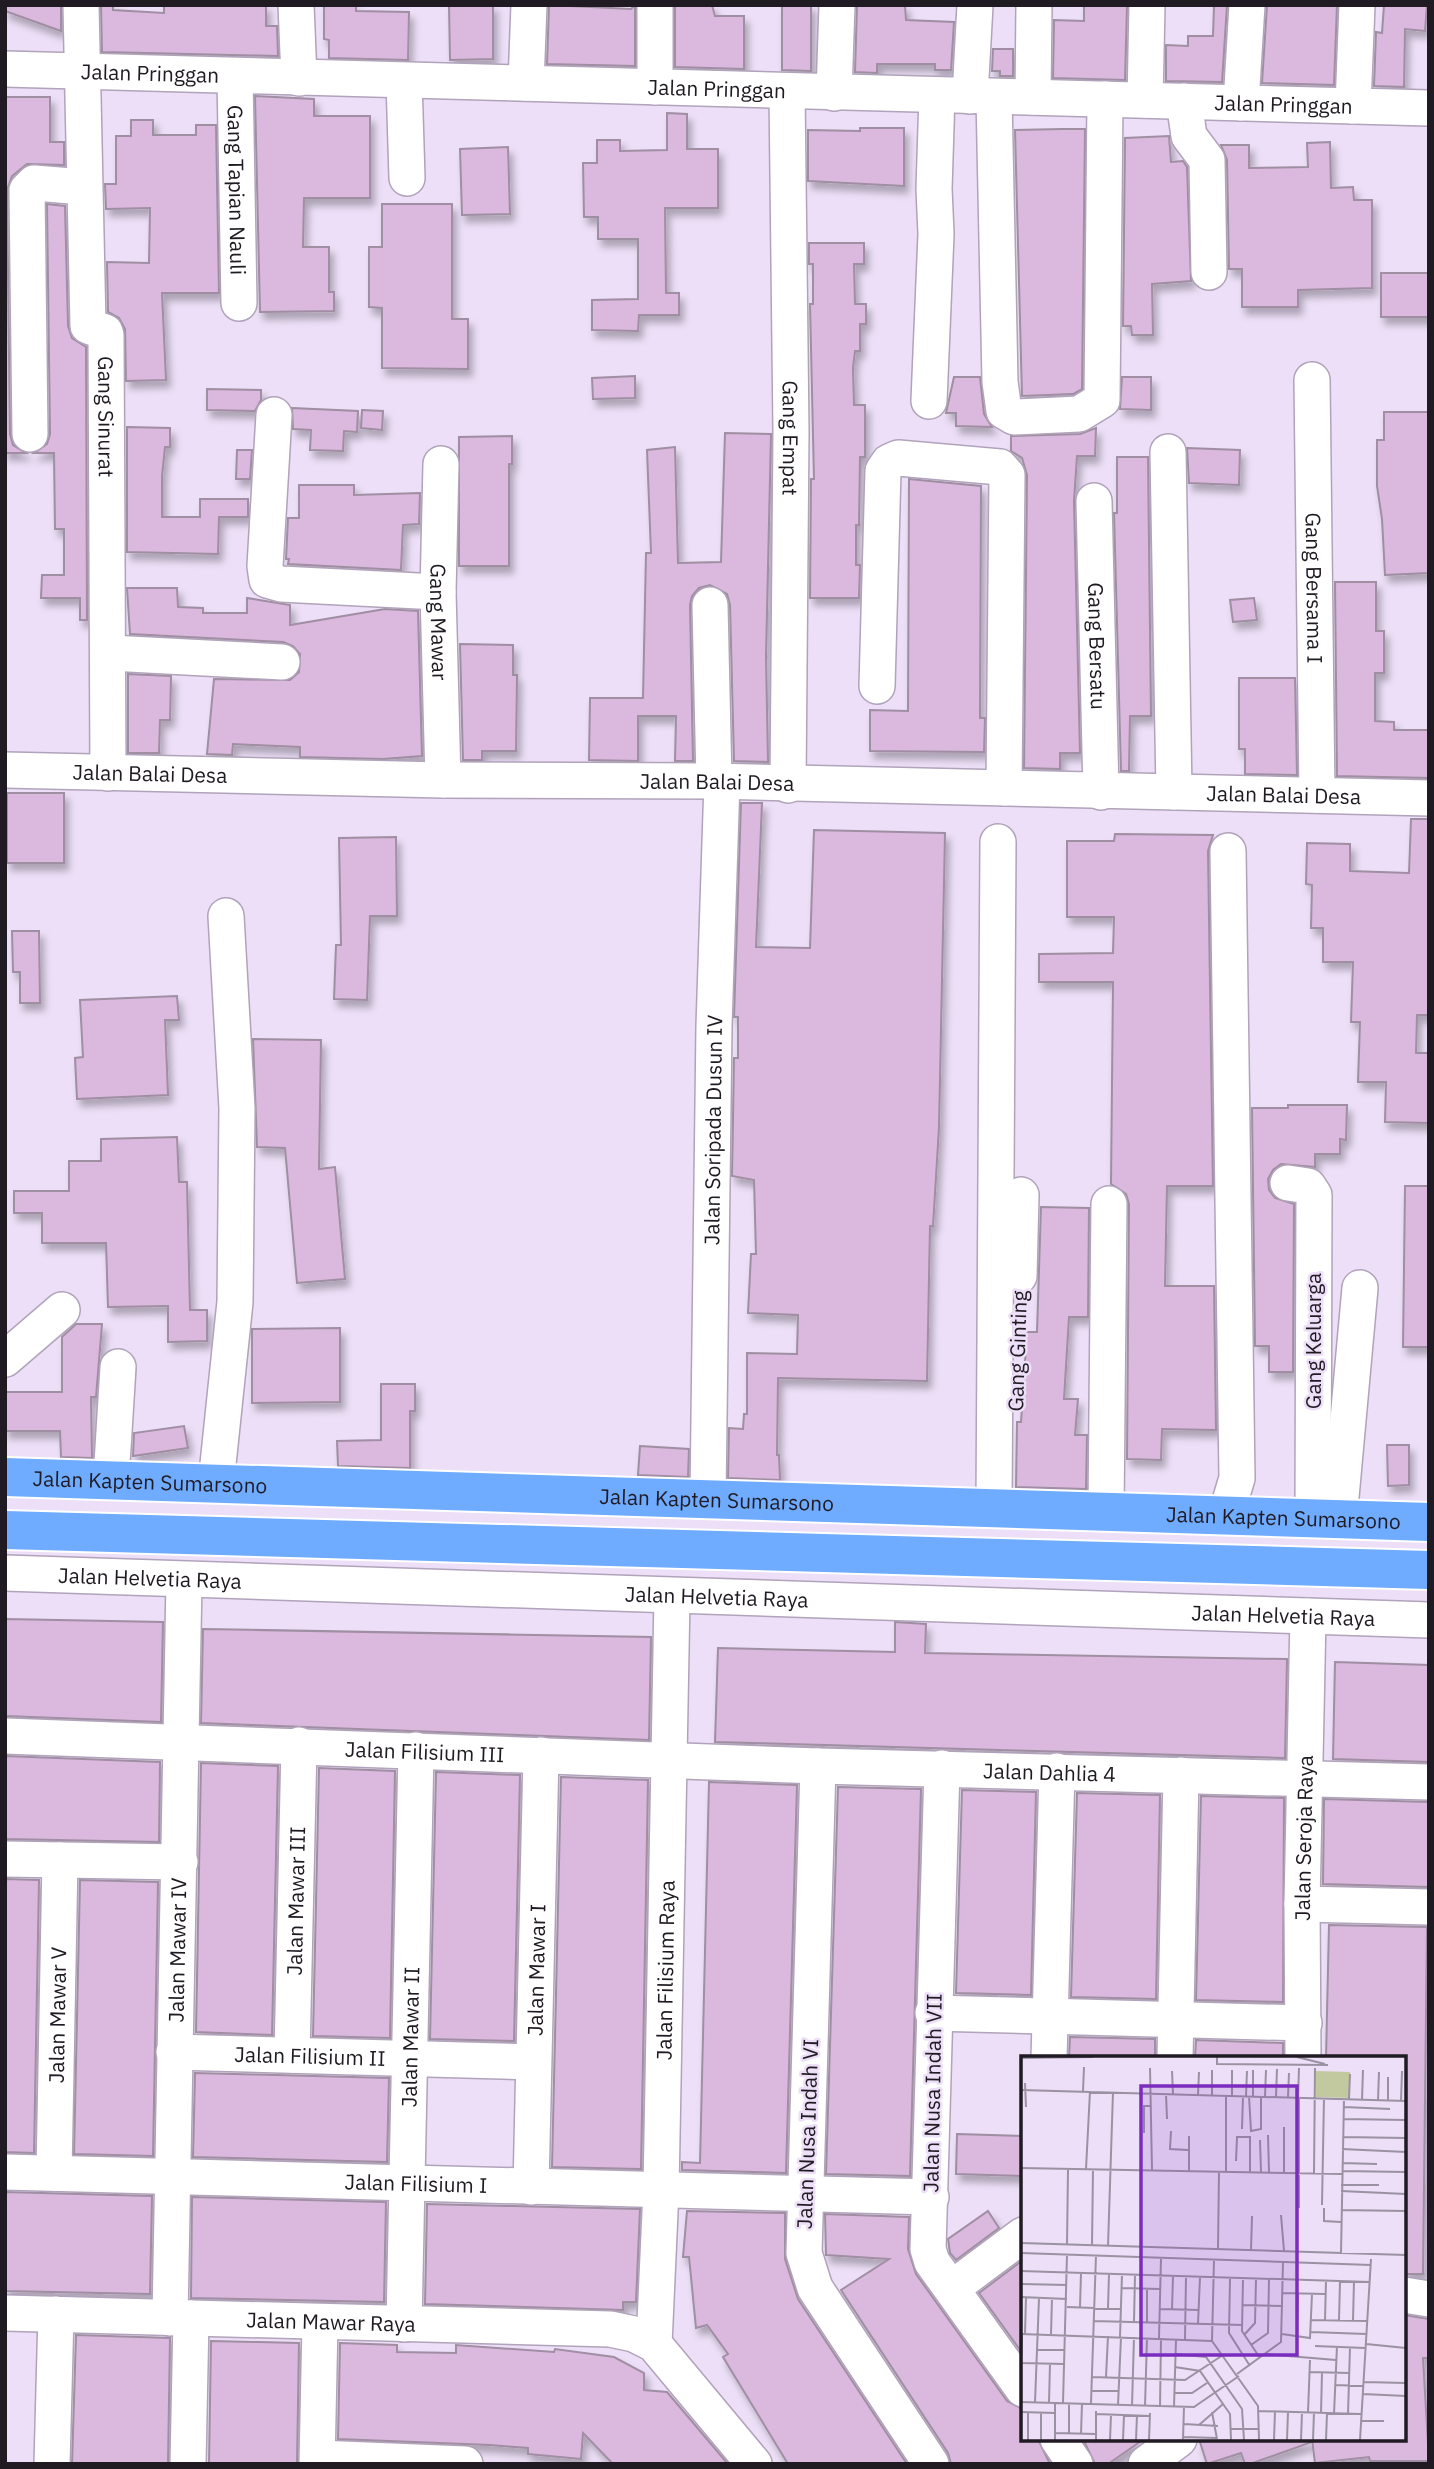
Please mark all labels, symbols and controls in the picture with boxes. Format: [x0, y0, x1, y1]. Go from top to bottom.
street label: Jalan Pringgan [80, 57, 220, 89]
street label: Jalan Pringgan [647, 73, 786, 104]
street label: Jalan Pringgan [1214, 88, 1353, 120]
street label: Gang Tapian Nauli [222, 105, 253, 275]
street label: Gang Sinurat [92, 356, 121, 477]
street label: Gang Empat [776, 380, 805, 496]
street label: Gang Bersama I [1300, 512, 1329, 664]
street label: Gang Mawar [424, 563, 454, 681]
street label: Gang Bersatu [1082, 582, 1113, 710]
street label: Jalan Balai Desa [72, 758, 228, 789]
street label: Jalan Balai Desa [639, 767, 795, 797]
street label: Jalan Balai Desa [1206, 779, 1362, 810]
street label: Jalan Soripada Dusun IV [697, 1014, 728, 1246]
street label: Gang Keluarga [1299, 1273, 1327, 1409]
street label: Gang Ginting [1001, 1290, 1033, 1412]
street label: Jalan Kapten Sumarsono [32, 1464, 268, 1499]
street label: Jalan Kapten Sumarsono [599, 1482, 834, 1517]
street label: Jalan Kapten Sumarsono [1166, 1500, 1401, 1535]
street label: Jalan Helvetia Raya [58, 1561, 242, 1595]
street label: Jalan Helvetia Raya [624, 1579, 809, 1614]
street label: Jalan Helvetia Raya [1191, 1598, 1376, 1632]
street label: Jalan Filisium III [344, 1735, 505, 1768]
street label: Jalan Seroja Raya [1288, 1755, 1319, 1921]
street label: Jalan Dahlia 4 [983, 1756, 1116, 1788]
street label: Jalan Mawar III [280, 1826, 311, 1976]
street label: Jalan Mawar IV [162, 1877, 192, 2023]
street label: Jalan Filisium Raya [649, 1880, 681, 2061]
street label: Jalan Mawar I [520, 1904, 552, 2036]
street label: Jalan Mawar V [42, 1946, 72, 2084]
street label: Jalan Mawar II [395, 1966, 425, 2108]
street label: Jalan Nusa Indah VII [916, 1993, 948, 2193]
street label: Jalan Nusa Indah VI [790, 2038, 824, 2230]
street label: Jalan Filisium II [234, 2040, 386, 2072]
inset map [1021, 2056, 1406, 2441]
street label: Jalan Filisium I [344, 2167, 488, 2199]
street label: Jalan Mawar Raya [246, 2305, 416, 2338]

